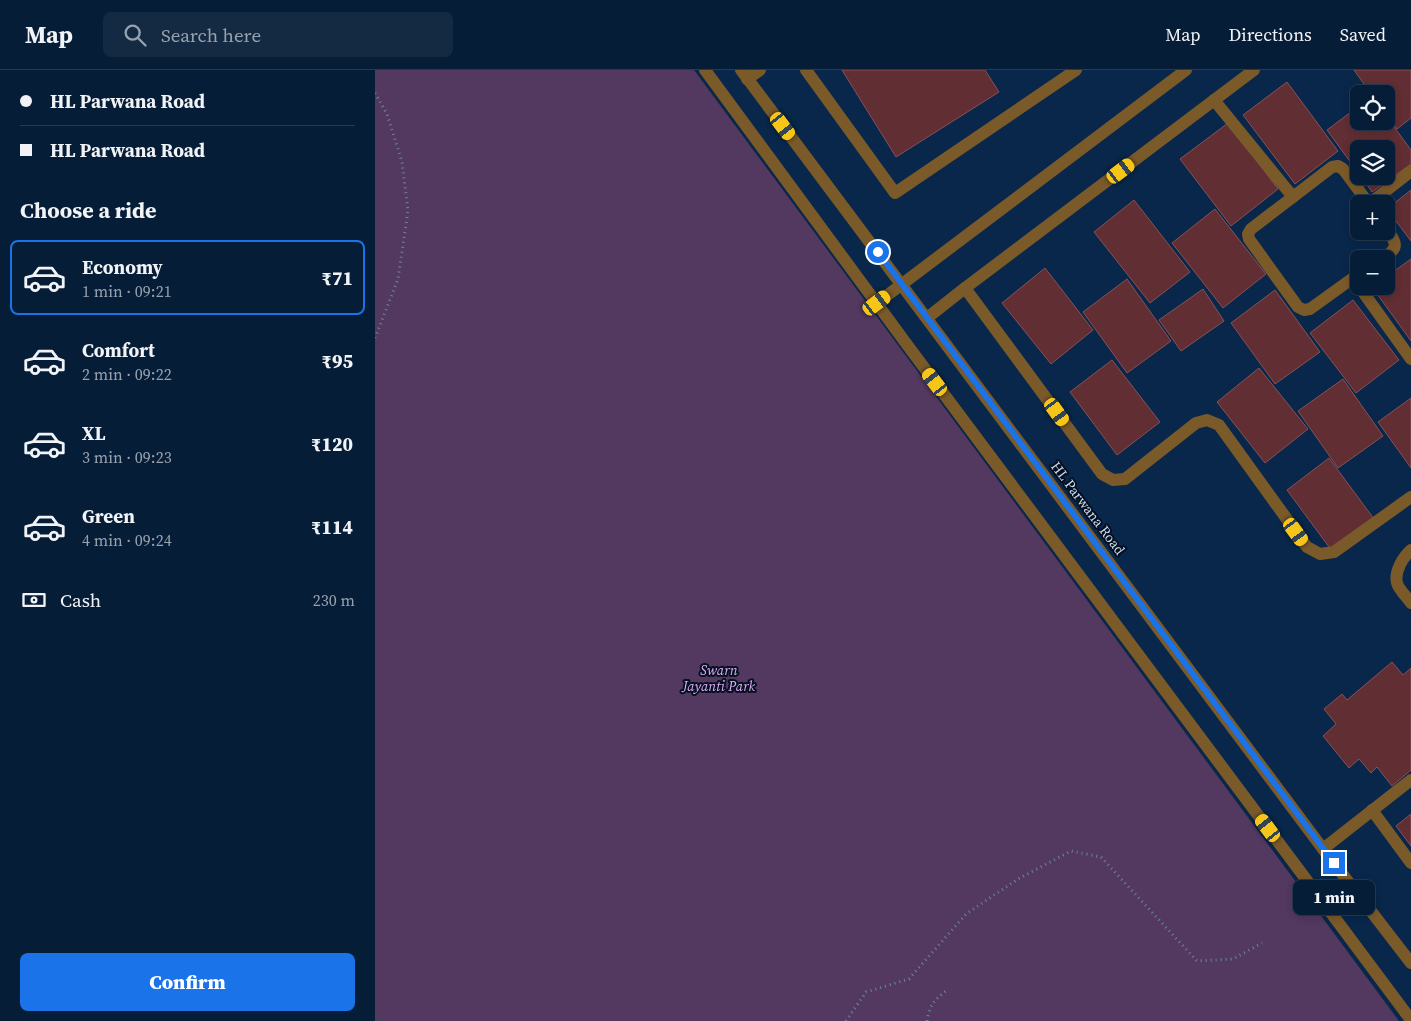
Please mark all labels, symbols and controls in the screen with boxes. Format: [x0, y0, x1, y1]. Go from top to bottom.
search box [103, 12, 453, 57]
text: Map [25, 18, 73, 51]
icon: search [121, 21, 149, 49]
text: Search here [161, 22, 261, 48]
text: Map [1165, 22, 1201, 47]
text: Directions [1229, 22, 1312, 47]
text: Saved [1340, 22, 1386, 47]
map controls [1350, 85, 1395, 295]
button: locate [1350, 85, 1395, 130]
text: HL Parwana Road [50, 88, 205, 114]
car [767, 110, 798, 142]
text: HL Parwana Road [50, 137, 205, 163]
button: layers [1350, 140, 1395, 185]
car [1104, 156, 1137, 186]
text: Choose a ride [20, 195, 157, 225]
button: + [1350, 195, 1395, 240]
route start [867, 241, 889, 263]
button: − [1350, 250, 1395, 295]
text: Economy [82, 254, 163, 280]
icon: car [22, 255, 67, 300]
text: ₹71 [322, 265, 353, 291]
text: 1 min · 09:21 [82, 280, 172, 302]
car [860, 288, 893, 318]
text: Comfort [82, 337, 155, 363]
icon: car [22, 338, 67, 383]
text: ₹95 [322, 348, 353, 374]
text: 2 min · 09:22 [82, 363, 172, 385]
car [919, 366, 950, 398]
car [1042, 395, 1071, 429]
text: XL [82, 420, 105, 446]
icon: car [22, 421, 67, 466]
text: ₹120 [311, 431, 353, 457]
text: 3 min · 09:23 [82, 446, 172, 468]
street label: HL Parwana Road [1046, 457, 1130, 559]
text: Green [82, 503, 135, 529]
icon: car [22, 504, 67, 549]
text: ₹114 [311, 514, 353, 540]
car [1281, 515, 1310, 549]
text: 4 min · 09:24 [82, 529, 172, 551]
icon: cash [20, 586, 48, 614]
text: Cash [60, 587, 101, 613]
text: 230 m [313, 589, 355, 611]
park label: Swarn Jayanti Park [681, 660, 755, 696]
car [1252, 812, 1283, 844]
route end [1323, 852, 1345, 874]
callout: 1 min [1293, 880, 1375, 916]
text: 1 min [1313, 886, 1355, 908]
button: Confirm [20, 953, 355, 1011]

